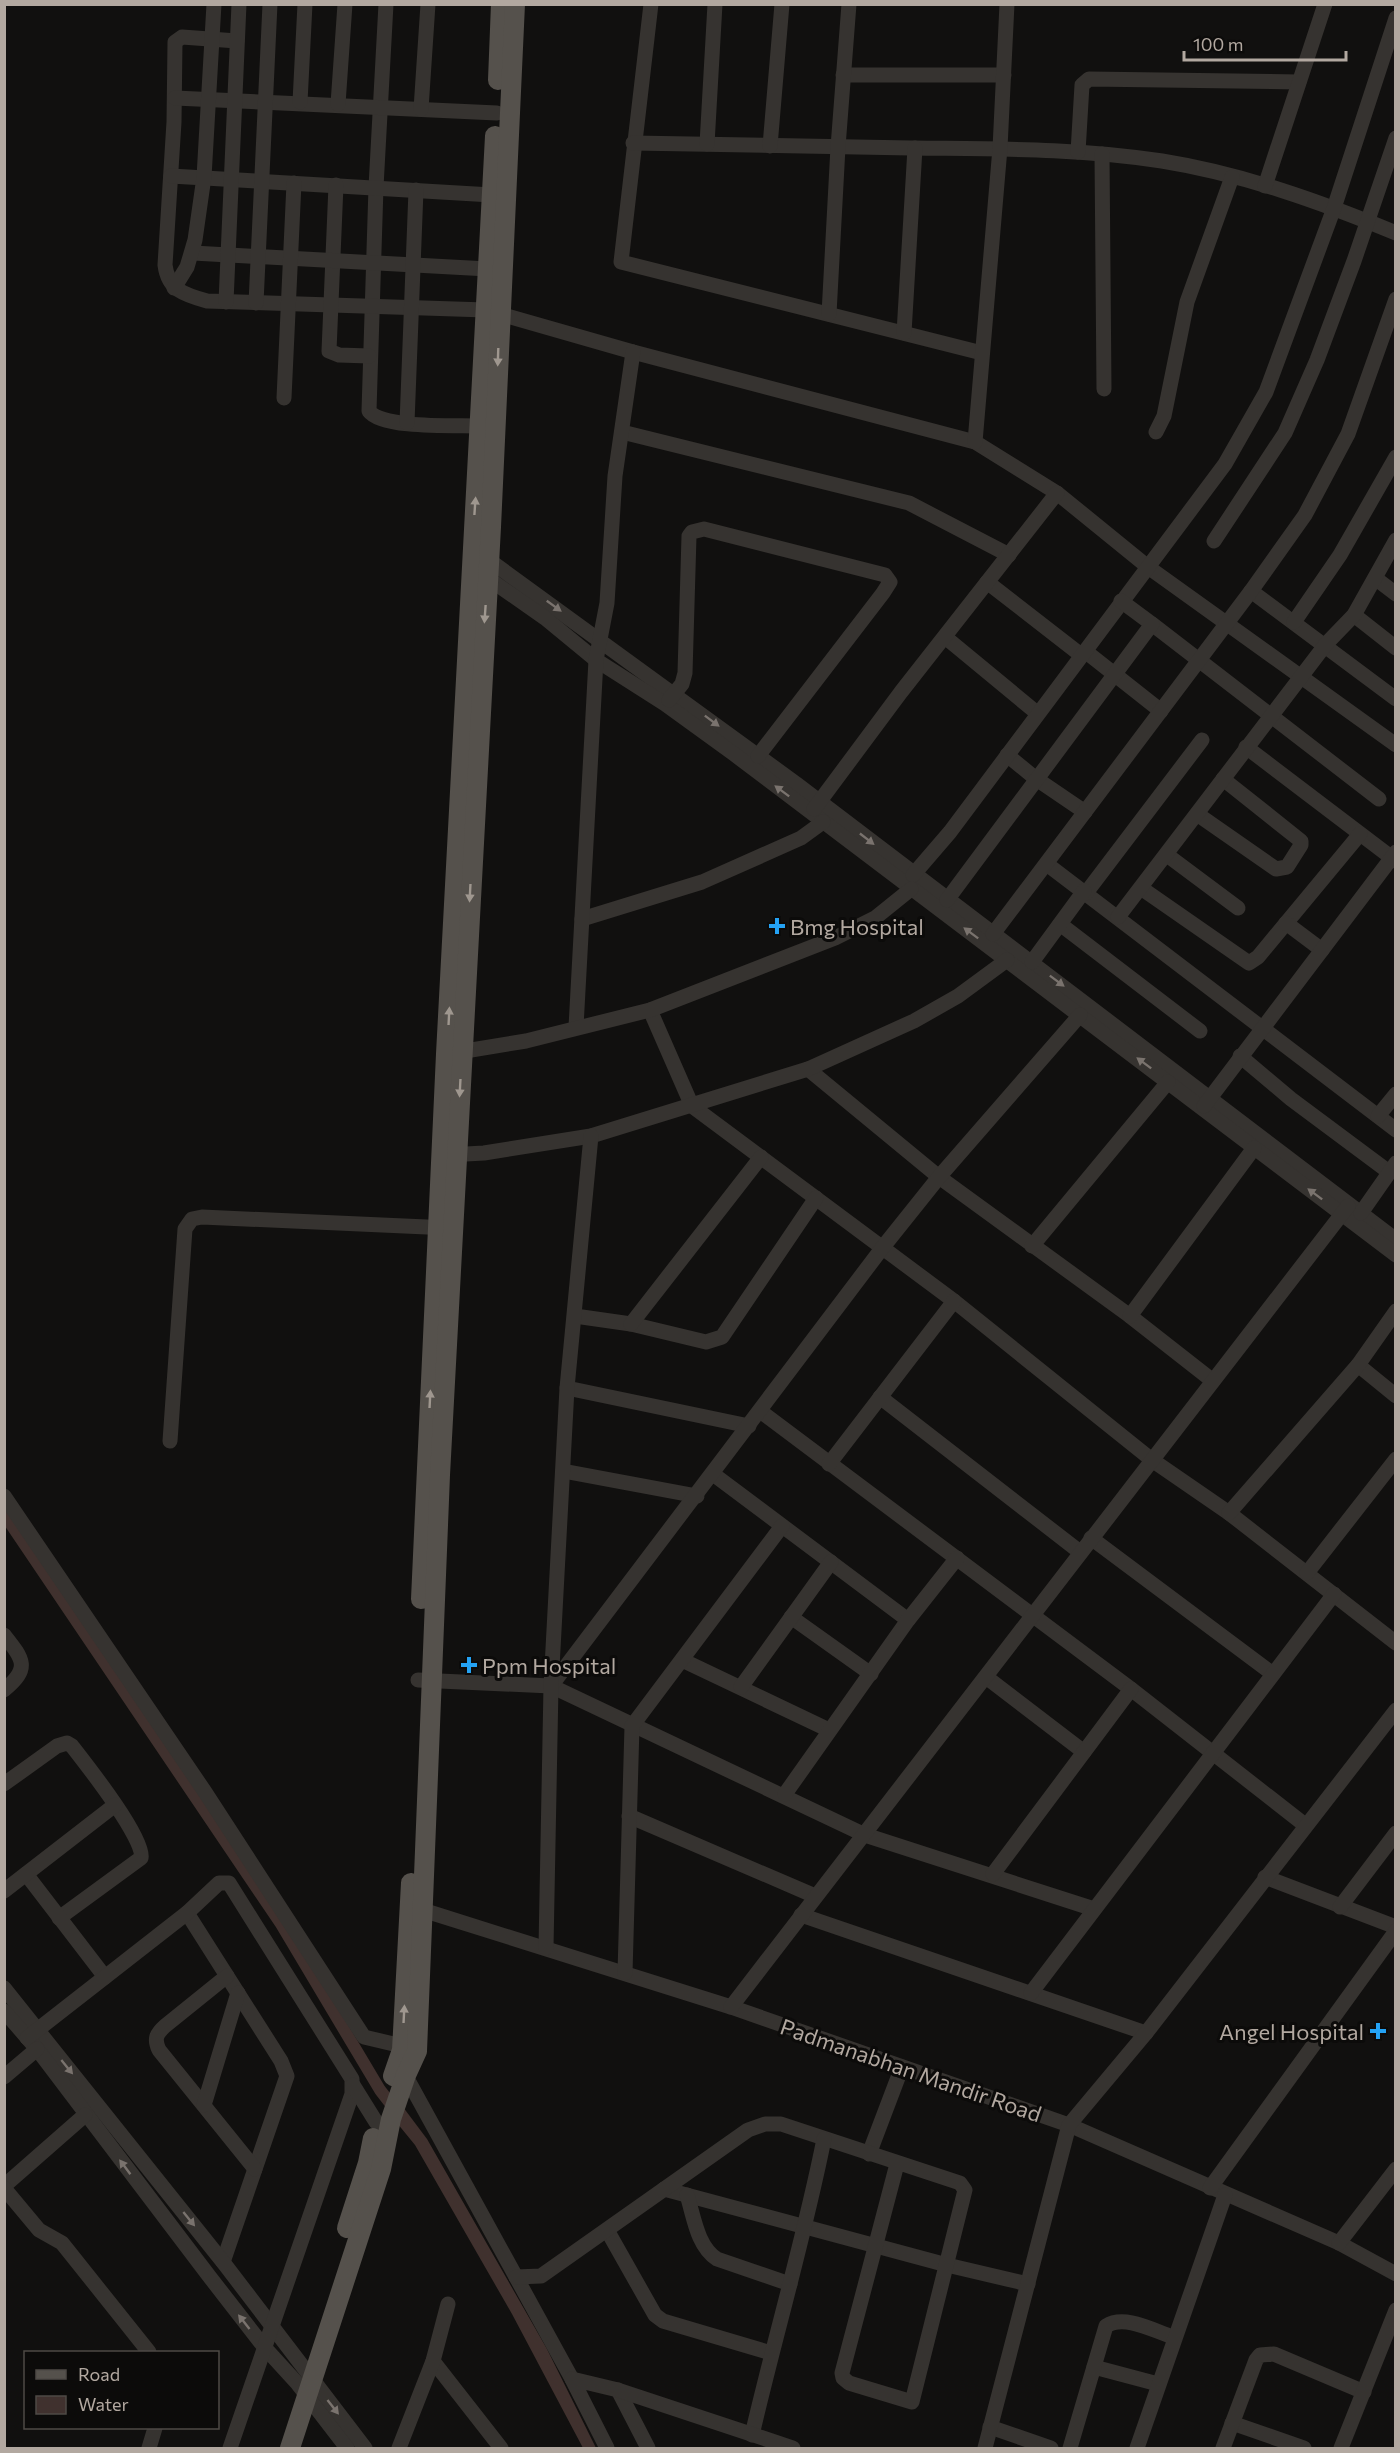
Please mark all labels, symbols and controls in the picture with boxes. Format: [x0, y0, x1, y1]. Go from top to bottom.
scale bar [1184, 24, 1346, 62]
text: 100 m [1193, 33, 1243, 55]
one-way arrow [494, 347, 503, 366]
one-way arrow [470, 497, 480, 516]
one-way arrow [545, 600, 561, 612]
one-way arrow [480, 605, 489, 624]
one-way arrow [703, 715, 719, 727]
one-way arrow [774, 784, 790, 797]
one-way arrow [859, 833, 874, 845]
one-way arrow [466, 883, 475, 902]
place label: Bmg Hospital [790, 913, 924, 940]
marker: Bmg Hospital [768, 917, 786, 935]
one-way arrow [964, 928, 979, 940]
one-way arrow [1048, 975, 1064, 987]
one-way arrow [444, 1006, 453, 1025]
one-way arrow [1136, 1058, 1151, 1070]
one-way arrow [455, 1078, 464, 1097]
one-way arrow [1308, 1189, 1323, 1201]
one-way arrow [425, 1390, 434, 1409]
place label: Ppm Hospital [482, 1652, 616, 1679]
marker: Ppm Hospital [460, 1656, 478, 1674]
one-way arrow [400, 2004, 409, 2023]
street label: Padmanabhan Mandir Road [777, 2013, 1045, 2127]
place label: Angel Hospital [1219, 2018, 1364, 2045]
marker: Angel Hospital [1369, 2022, 1387, 2040]
one-way arrow [60, 2059, 73, 2075]
one-way arrow [120, 2160, 132, 2175]
one-way arrow [182, 2211, 195, 2227]
one-way arrow [239, 2314, 251, 2329]
legend [24, 2351, 219, 2429]
text: Road [78, 2363, 120, 2385]
text: Water [78, 2393, 129, 2415]
one-way arrow [327, 2399, 339, 2415]

